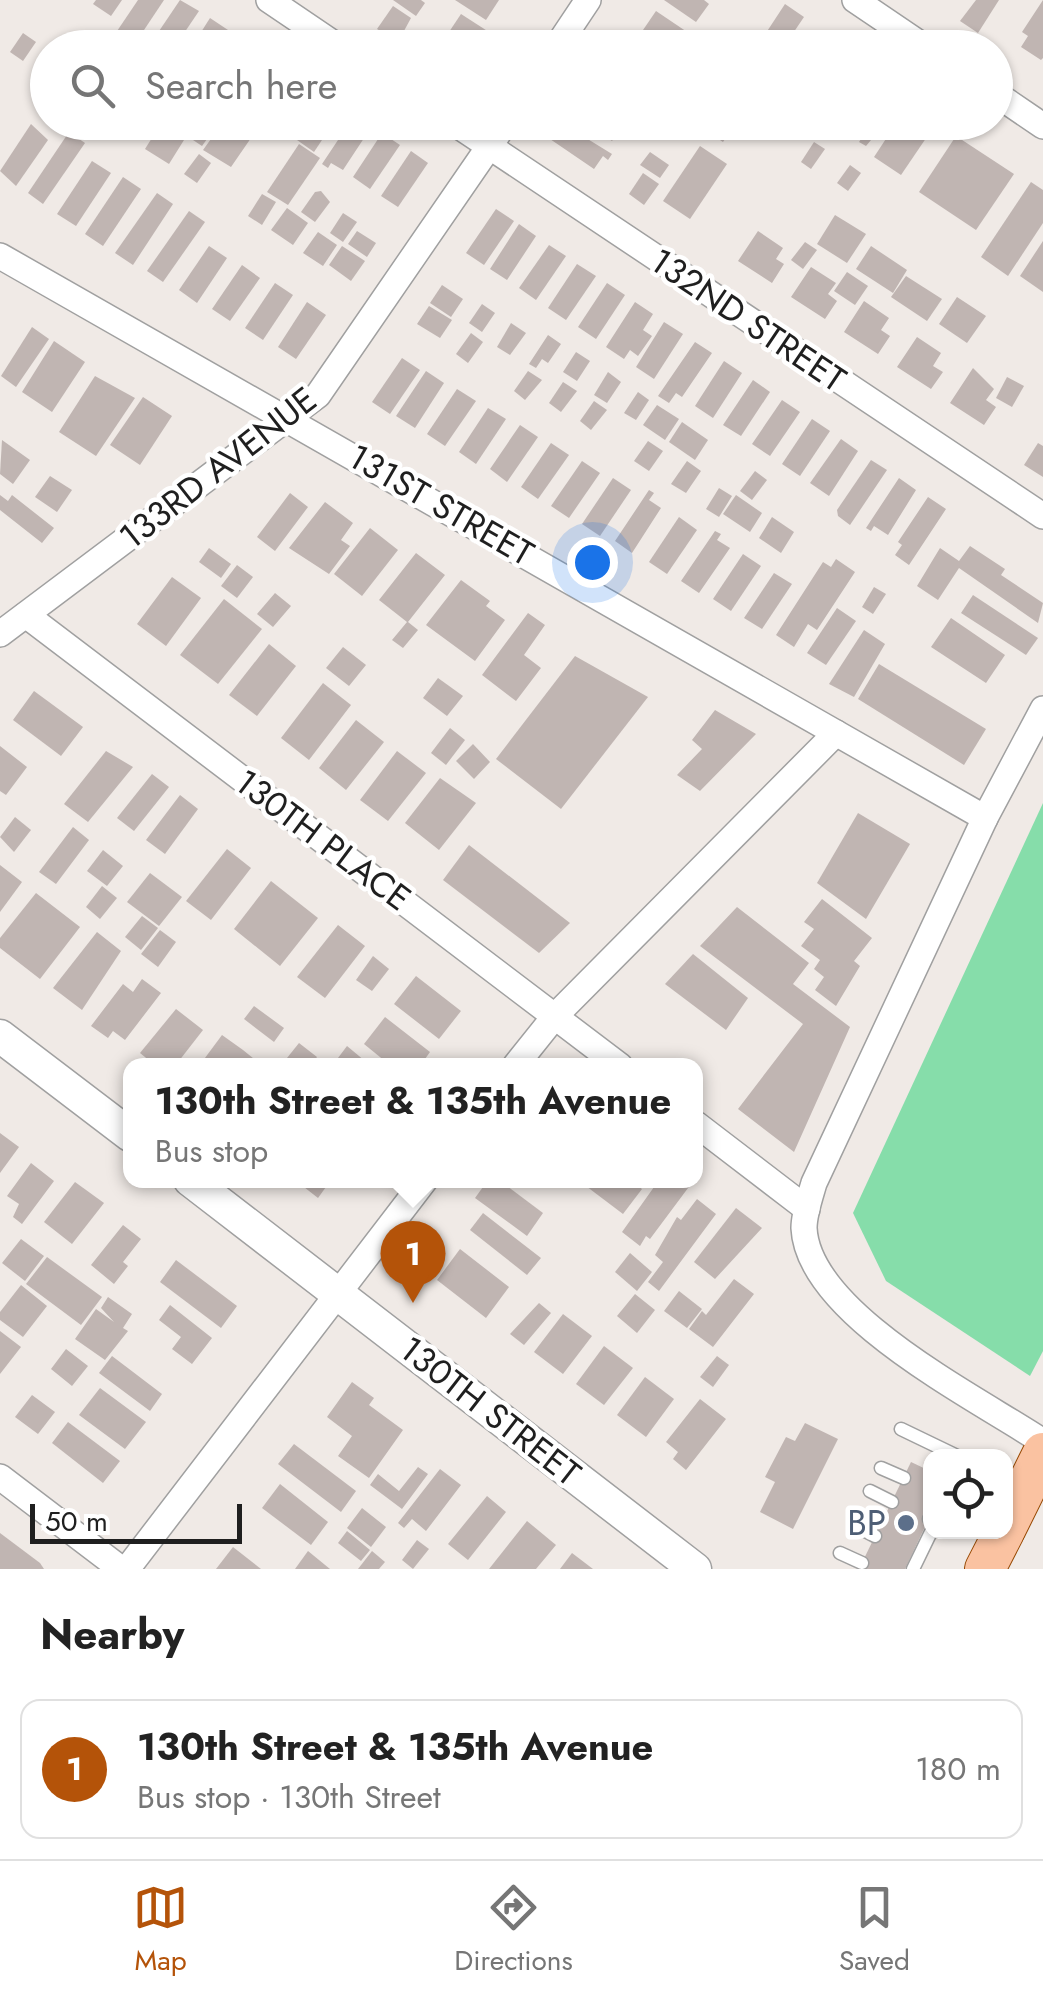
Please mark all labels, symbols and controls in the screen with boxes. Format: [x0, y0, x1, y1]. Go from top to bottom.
search box [30, 30, 1013, 140]
icon: search [65, 58, 120, 113]
text: Search here [145, 58, 337, 113]
street label: 132ND STREET [640, 236, 856, 404]
street label: 133RD AVENUE [109, 375, 327, 561]
street label: 131ST STREET [339, 432, 543, 578]
your location [567, 537, 618, 588]
street label: 130TH PLACE [225, 757, 421, 923]
popup [123, 1058, 703, 1188]
text: 130th Street & 135th Avenue [155, 1073, 671, 1128]
text: Bus stop [155, 1128, 268, 1174]
pin: 1 [380, 1220, 446, 1303]
street label: 130TH STREET [389, 1324, 591, 1498]
map controls [923, 1449, 1013, 1539]
button: locate [923, 1449, 1013, 1539]
place label: BP [847, 1498, 886, 1548]
scale bar [30, 1499, 242, 1544]
text: 50 m [45, 1501, 108, 1542]
marker: BP [895, 1512, 917, 1534]
text: Nearby [40, 1604, 184, 1665]
text: 130th Street & 135th Avenue [137, 1719, 653, 1774]
text: 1 [66, 1746, 83, 1792]
text: 180 m [915, 1746, 1001, 1792]
text: Bus stop · 130th Street [137, 1774, 441, 1820]
tab: Map [133, 1880, 188, 1981]
tab: Directions [454, 1880, 573, 1981]
tab: Saved [839, 1880, 910, 1981]

